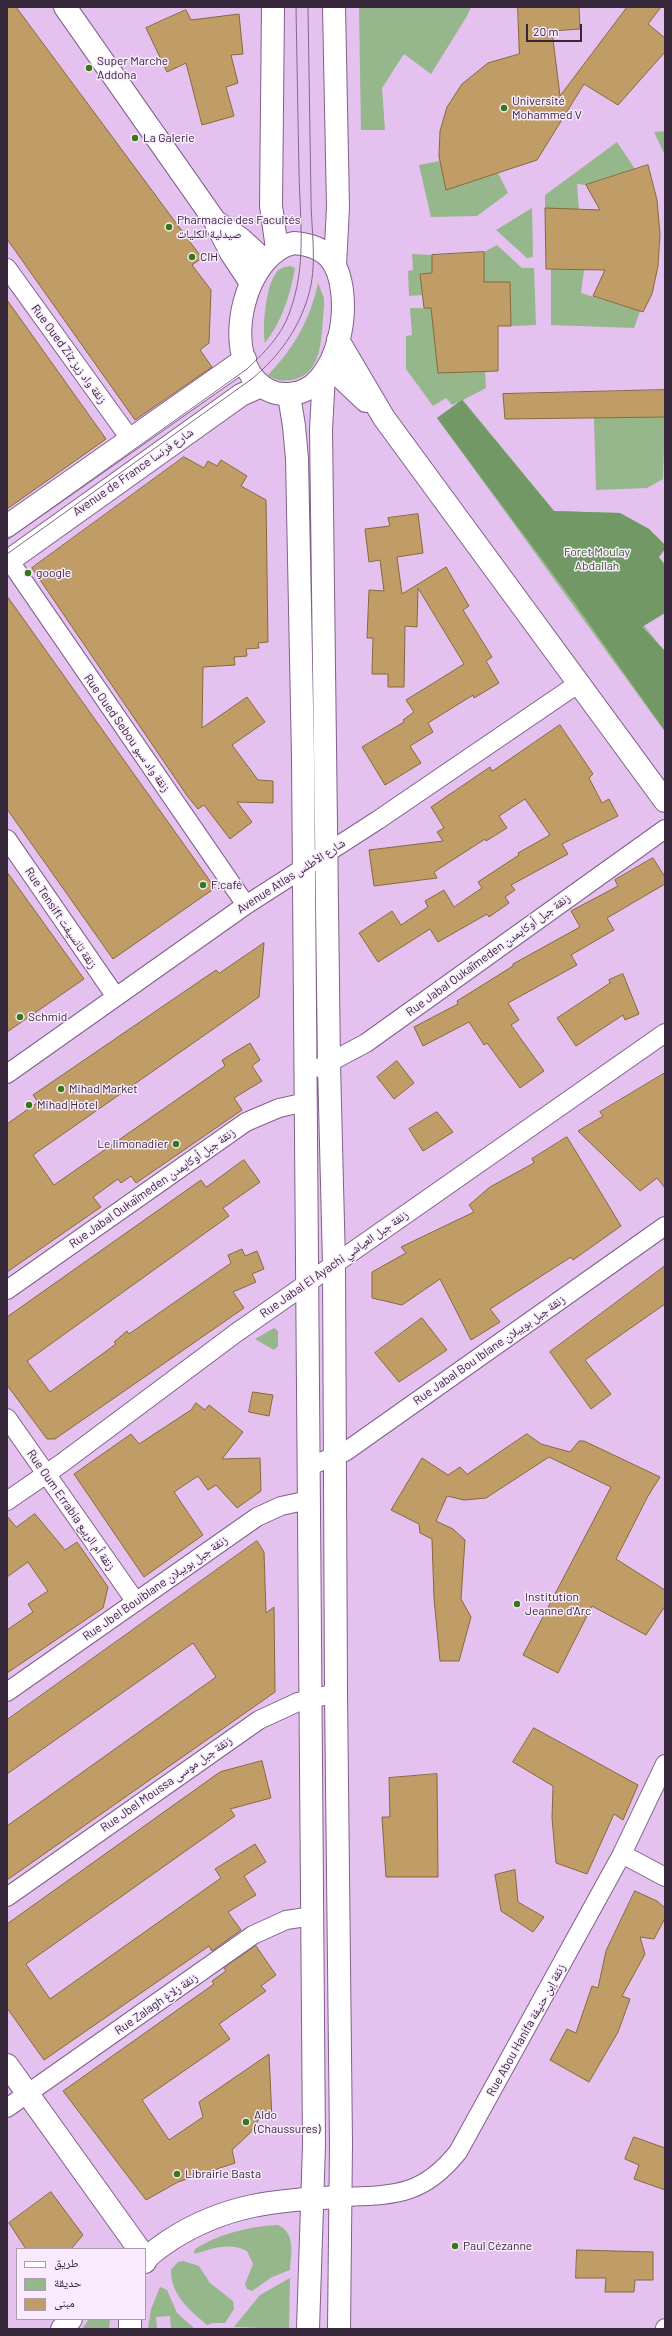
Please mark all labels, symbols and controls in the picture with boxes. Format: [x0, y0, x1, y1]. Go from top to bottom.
scale bar [528, 16, 584, 42]
text: 20 m [533, 24, 559, 38]
place label: Super Marche Addoha [97, 54, 168, 82]
marker: Super Marche Addoha [84, 63, 94, 73]
place label: Université Mohammed V [512, 94, 582, 122]
marker: Université Mohammed V [499, 103, 509, 113]
place label: La Galerie [143, 131, 195, 145]
marker: La Galerie [130, 133, 140, 143]
place label: Pharmacie des Facultés صيدلية الكليات [177, 213, 300, 241]
marker: Pharmacie des Facultés صيدلية الكليات [164, 222, 174, 232]
place label: CIH [200, 250, 218, 264]
marker: CIH [187, 252, 197, 262]
street label: Rue Oued Ziz زنقة واد زيز [28, 302, 110, 406]
street label: Avenue de France شارع فرنسا [70, 425, 196, 519]
park label: Foret Moulay Abdallah [564, 545, 630, 573]
place label: google [36, 566, 71, 580]
marker: google [23, 568, 33, 578]
street label: Rue Oued Sebou زنقة واد سبو [81, 671, 173, 795]
street label: Avenue Atlas شارع الأطلس [234, 836, 348, 916]
street label: Rue Tensift زنقة تانسيفت [22, 865, 100, 971]
place label: F.café [211, 878, 243, 892]
marker: F.café [198, 880, 208, 890]
street label: Rue Jabal Oukaïmeden زنقة جبل أوكايمدن [403, 891, 573, 1019]
place label: Schmid [28, 1010, 67, 1024]
marker: Schmid [15, 1012, 25, 1022]
place label: Mihad Market [69, 1082, 138, 1096]
marker: Mihad Market [56, 1084, 66, 1094]
place label: Mihad Hotel [37, 1098, 98, 1112]
marker: Mihad Hotel [24, 1100, 34, 1110]
street label: Rue Jabal Oukaïmeden زنقة جبل أوكايمدن [66, 1125, 238, 1251]
place label: Le limonadier [97, 1137, 168, 1151]
marker: Le limonadier [171, 1139, 181, 1149]
street label: Rue Jabal El Ayachi زنقة جبل العياشي [257, 1207, 411, 1321]
street label: Rue Jabal Bou Iblane زنقة جبل بويبلان [410, 1292, 568, 1408]
street label: Rue Oum Errabia زنقة أم الربيع [24, 1447, 118, 1573]
street label: Rue Jbel Bouiblane زنقة جبل بويبلان [80, 1532, 230, 1644]
place label: Institution Jeanne d'Arc [525, 1590, 591, 1618]
marker: Institution Jeanne d'Arc [512, 1599, 522, 1609]
street label: Rue Jbel Moussa زنقة جبل موسى [97, 1733, 235, 1835]
street label: Rue Abou Hanifa زنقة اٍبن حنيفة [484, 1961, 568, 2099]
street label: Rue Zalagh زنقة زلاغ [112, 1970, 200, 2038]
place label: Aldo (Chaussures) [254, 2108, 321, 2136]
marker: Aldo (Chaussures) [241, 2117, 251, 2127]
place label: Librairie Basta [185, 2167, 261, 2181]
marker: Librairie Basta [172, 2169, 182, 2179]
place label: Paul Cézanne [463, 2239, 532, 2253]
marker: Paul Cézanne [450, 2241, 460, 2251]
legend [16, 2248, 146, 2320]
text: طريق [54, 2255, 79, 2269]
text: حديقة [54, 2275, 82, 2289]
text: مبنى [54, 2295, 75, 2309]

